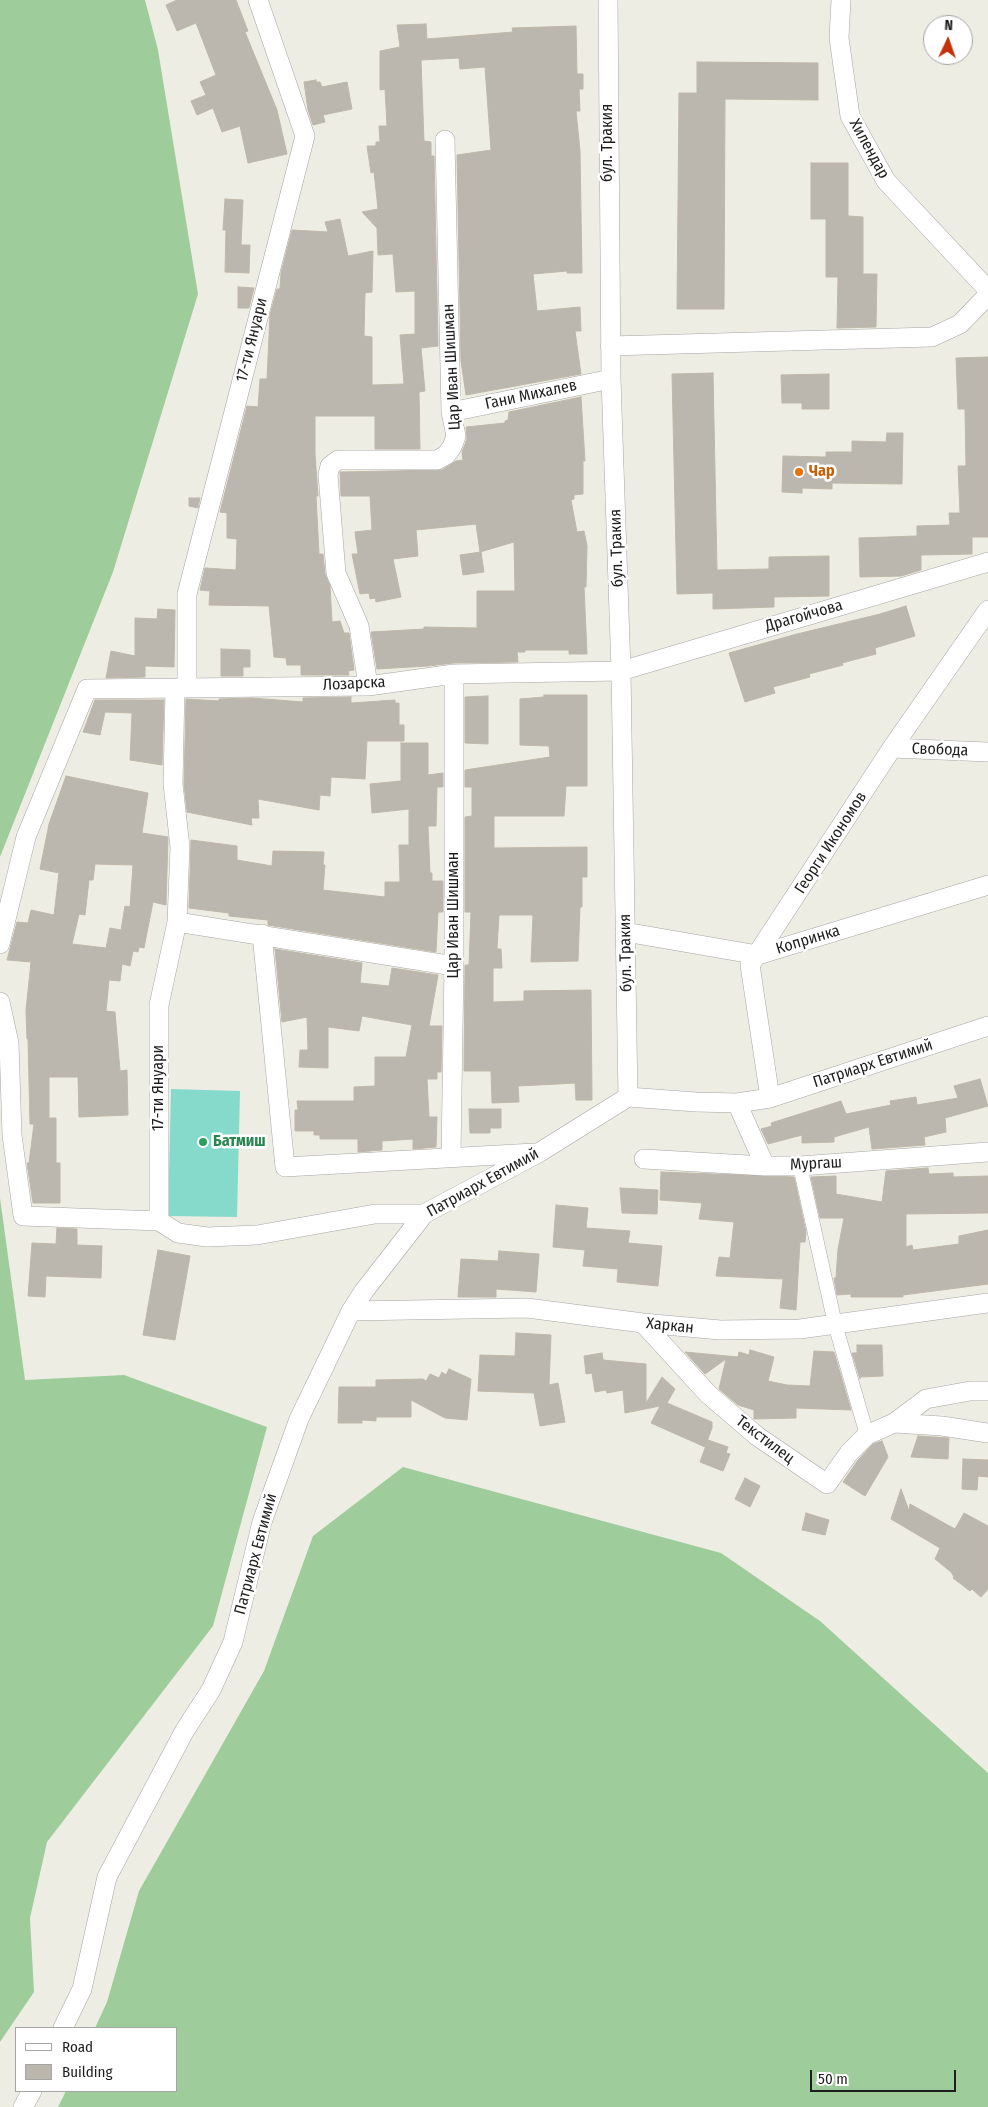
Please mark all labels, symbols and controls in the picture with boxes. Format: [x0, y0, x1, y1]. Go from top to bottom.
north arrow [923, 15, 973, 65]
text: N [944, 17, 953, 34]
street label: бул. Тракия [598, 104, 618, 182]
street label: Хилендар [845, 116, 893, 182]
street label: 17-ти Януари [232, 296, 272, 384]
street label: Цар Иван Шишман [439, 303, 465, 431]
street label: Гани Михалев [483, 376, 579, 414]
place label: Чар [809, 462, 835, 482]
marker: Чар [793, 466, 805, 478]
street label: бул. Тракия [606, 509, 628, 587]
street label: Драгойчова [763, 596, 845, 636]
street label: Лозарска [322, 673, 386, 695]
street label: Свобода [911, 739, 969, 761]
street label: Георги Икономов [791, 788, 871, 898]
street label: Цар Иван Шишман [444, 852, 464, 978]
street label: бул. Тракия [616, 914, 636, 992]
street label: Копринка [774, 921, 842, 959]
street label: Патриарх Евтимий [811, 1036, 935, 1092]
street label: 17-ти Януари [149, 1045, 169, 1131]
place label: Батмиш [213, 1132, 266, 1152]
marker: Батмиш [197, 1136, 209, 1148]
street label: Патриарх Евтимий [424, 1144, 542, 1222]
street label: Мургаш [790, 1153, 842, 1175]
street label: Харкан [645, 1314, 695, 1338]
street label: Текстилец [732, 1412, 798, 1468]
street label: Патриарх Евтимий [231, 1491, 281, 1617]
legend [15, 2027, 178, 2092]
text: Road [62, 2038, 93, 2056]
scale bar [813, 2060, 959, 2092]
text: Building [62, 2063, 113, 2081]
text: 50 m [818, 2070, 848, 2088]

